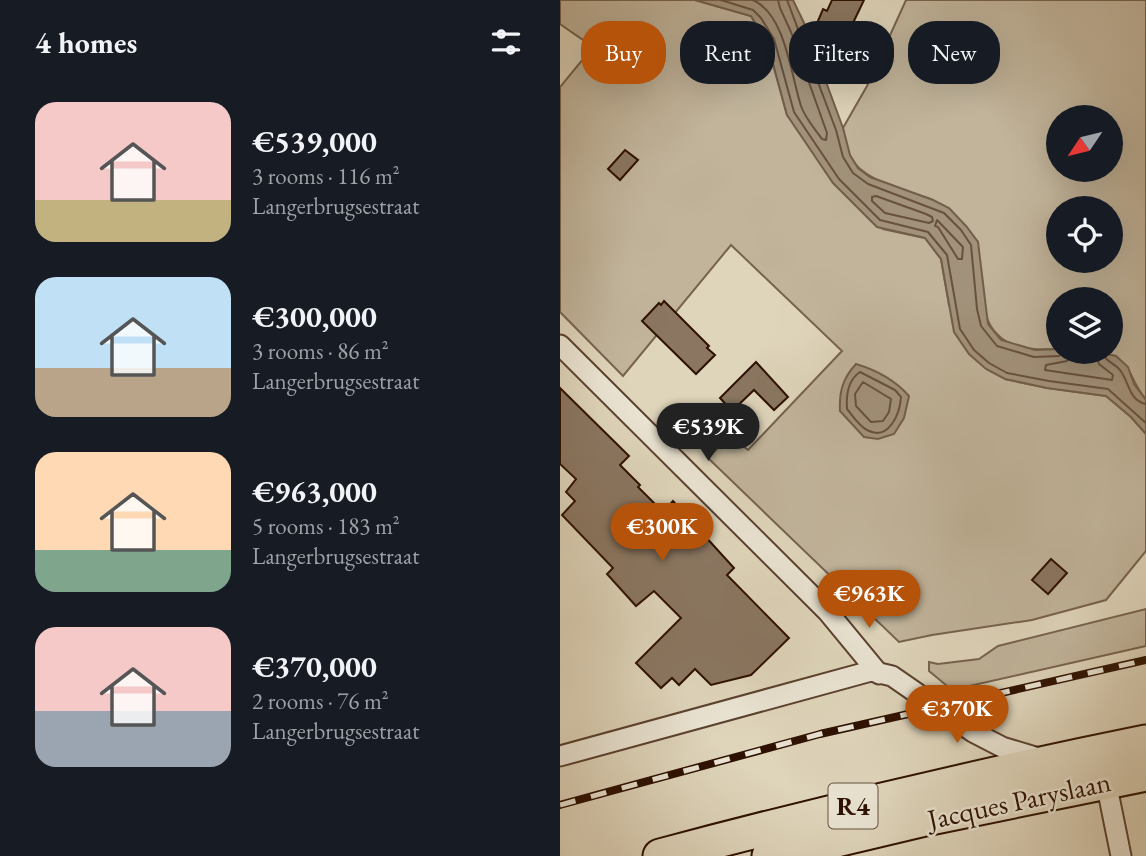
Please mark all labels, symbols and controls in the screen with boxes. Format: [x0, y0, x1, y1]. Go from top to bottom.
chip: Buy [581, 21, 666, 84]
chip: Rent [680, 21, 775, 84]
chip: Filters [789, 21, 894, 84]
chip: New [908, 21, 1000, 84]
text: 4 homes [35, 23, 137, 62]
icon: filters [487, 23, 525, 61]
north arrow [1046, 105, 1124, 182]
map controls [1046, 105, 1123, 364]
text: €539,000 [252, 122, 377, 161]
icon: home [91, 130, 175, 214]
text: 3 rooms · 116 m² [252, 161, 400, 191]
text: Langerbrugsestraat [252, 191, 419, 221]
button: locate [1046, 196, 1123, 273]
button: layers [1046, 287, 1123, 364]
text: €300,000 [252, 297, 377, 336]
icon: home [91, 305, 175, 389]
text: 3 rooms · 86 m² [252, 336, 389, 366]
text: Langerbrugsestraat [252, 366, 419, 396]
pin: €539K [659, 404, 757, 463]
text: €539K [672, 411, 744, 441]
text: €963,000 [252, 472, 377, 511]
icon: home [91, 480, 175, 564]
pin: €300K [613, 504, 711, 563]
text: 5 rooms · 183 m² [252, 511, 400, 541]
text: €300K [626, 511, 698, 541]
text: Langerbrugsestraat [252, 541, 419, 571]
pin: €963K [820, 570, 918, 630]
text: €963K [833, 578, 905, 608]
text: €370,000 [252, 647, 377, 686]
icon: home [91, 655, 175, 739]
text: 2 rooms · 76 m² [252, 686, 389, 716]
pin: €370K [908, 686, 1006, 745]
text: €370K [921, 693, 993, 723]
text: Langerbrugsestraat [252, 716, 419, 746]
street label: Jacques Paryslaan [922, 763, 1114, 837]
road number: R4 [828, 784, 878, 828]

